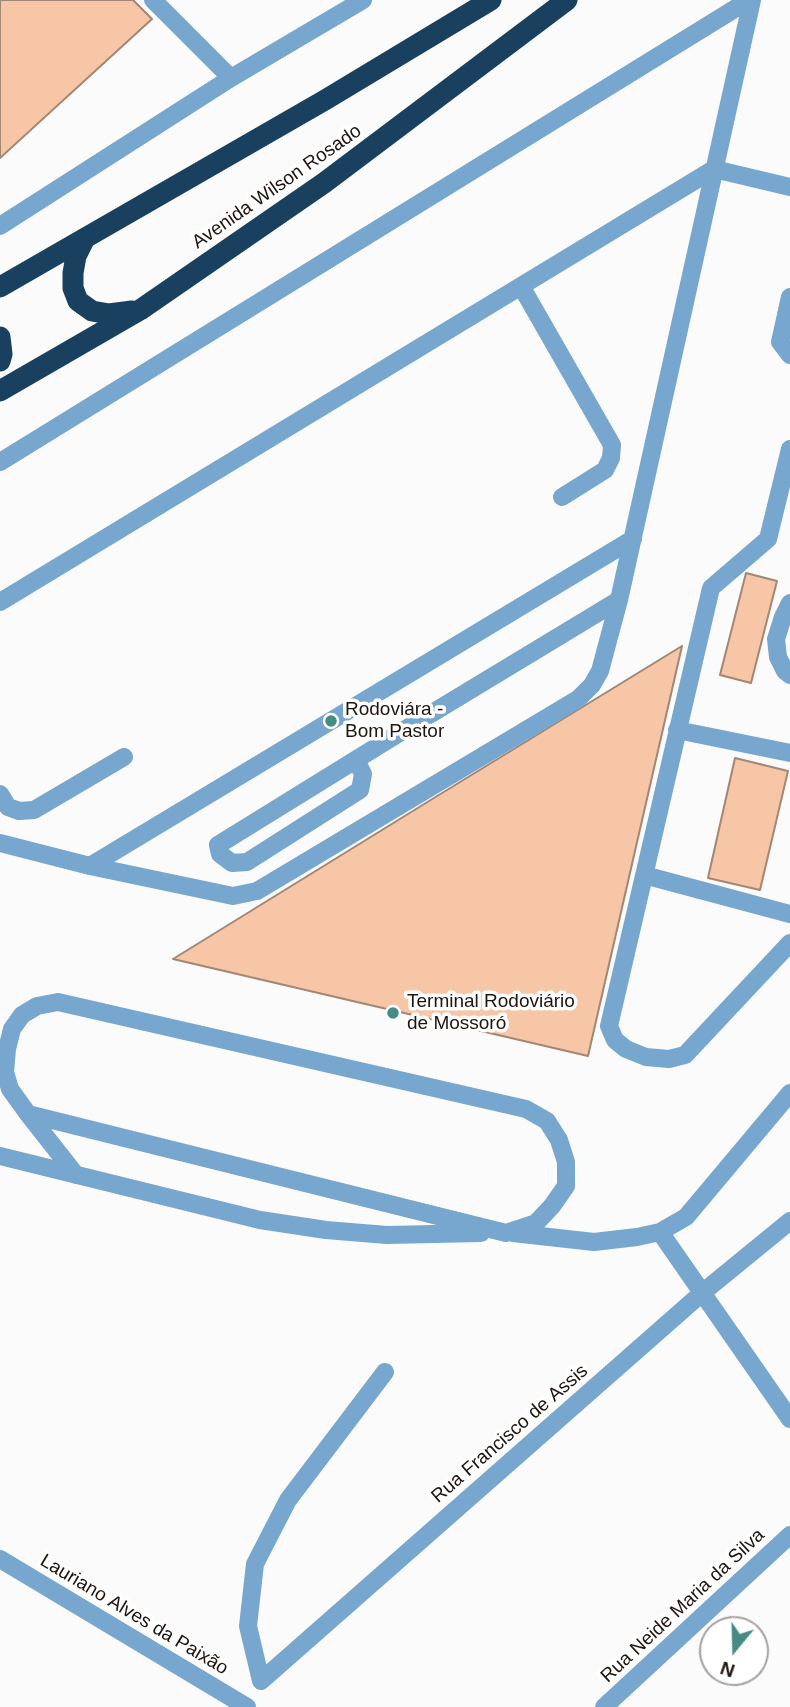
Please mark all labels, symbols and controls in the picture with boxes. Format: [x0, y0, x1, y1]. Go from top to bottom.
street label: Avenida Wilson Rosado [188, 120, 366, 254]
place label: Rodoviára - Bom Pastor [345, 699, 444, 743]
marker: Rodoviára - Bom Pastor [323, 713, 339, 729]
place label: Terminal Rodoviário de Mossoró [407, 991, 575, 1035]
marker: Terminal Rodoviário de Mossoró [385, 1005, 401, 1021]
street label: Rua Francisco de Assis [427, 1360, 593, 1508]
street label: Rua Neide Maria da Silva [596, 1524, 770, 1688]
street label: Lauriano Alves da Paixão [36, 1550, 232, 1680]
north arrow [699, 1616, 769, 1686]

